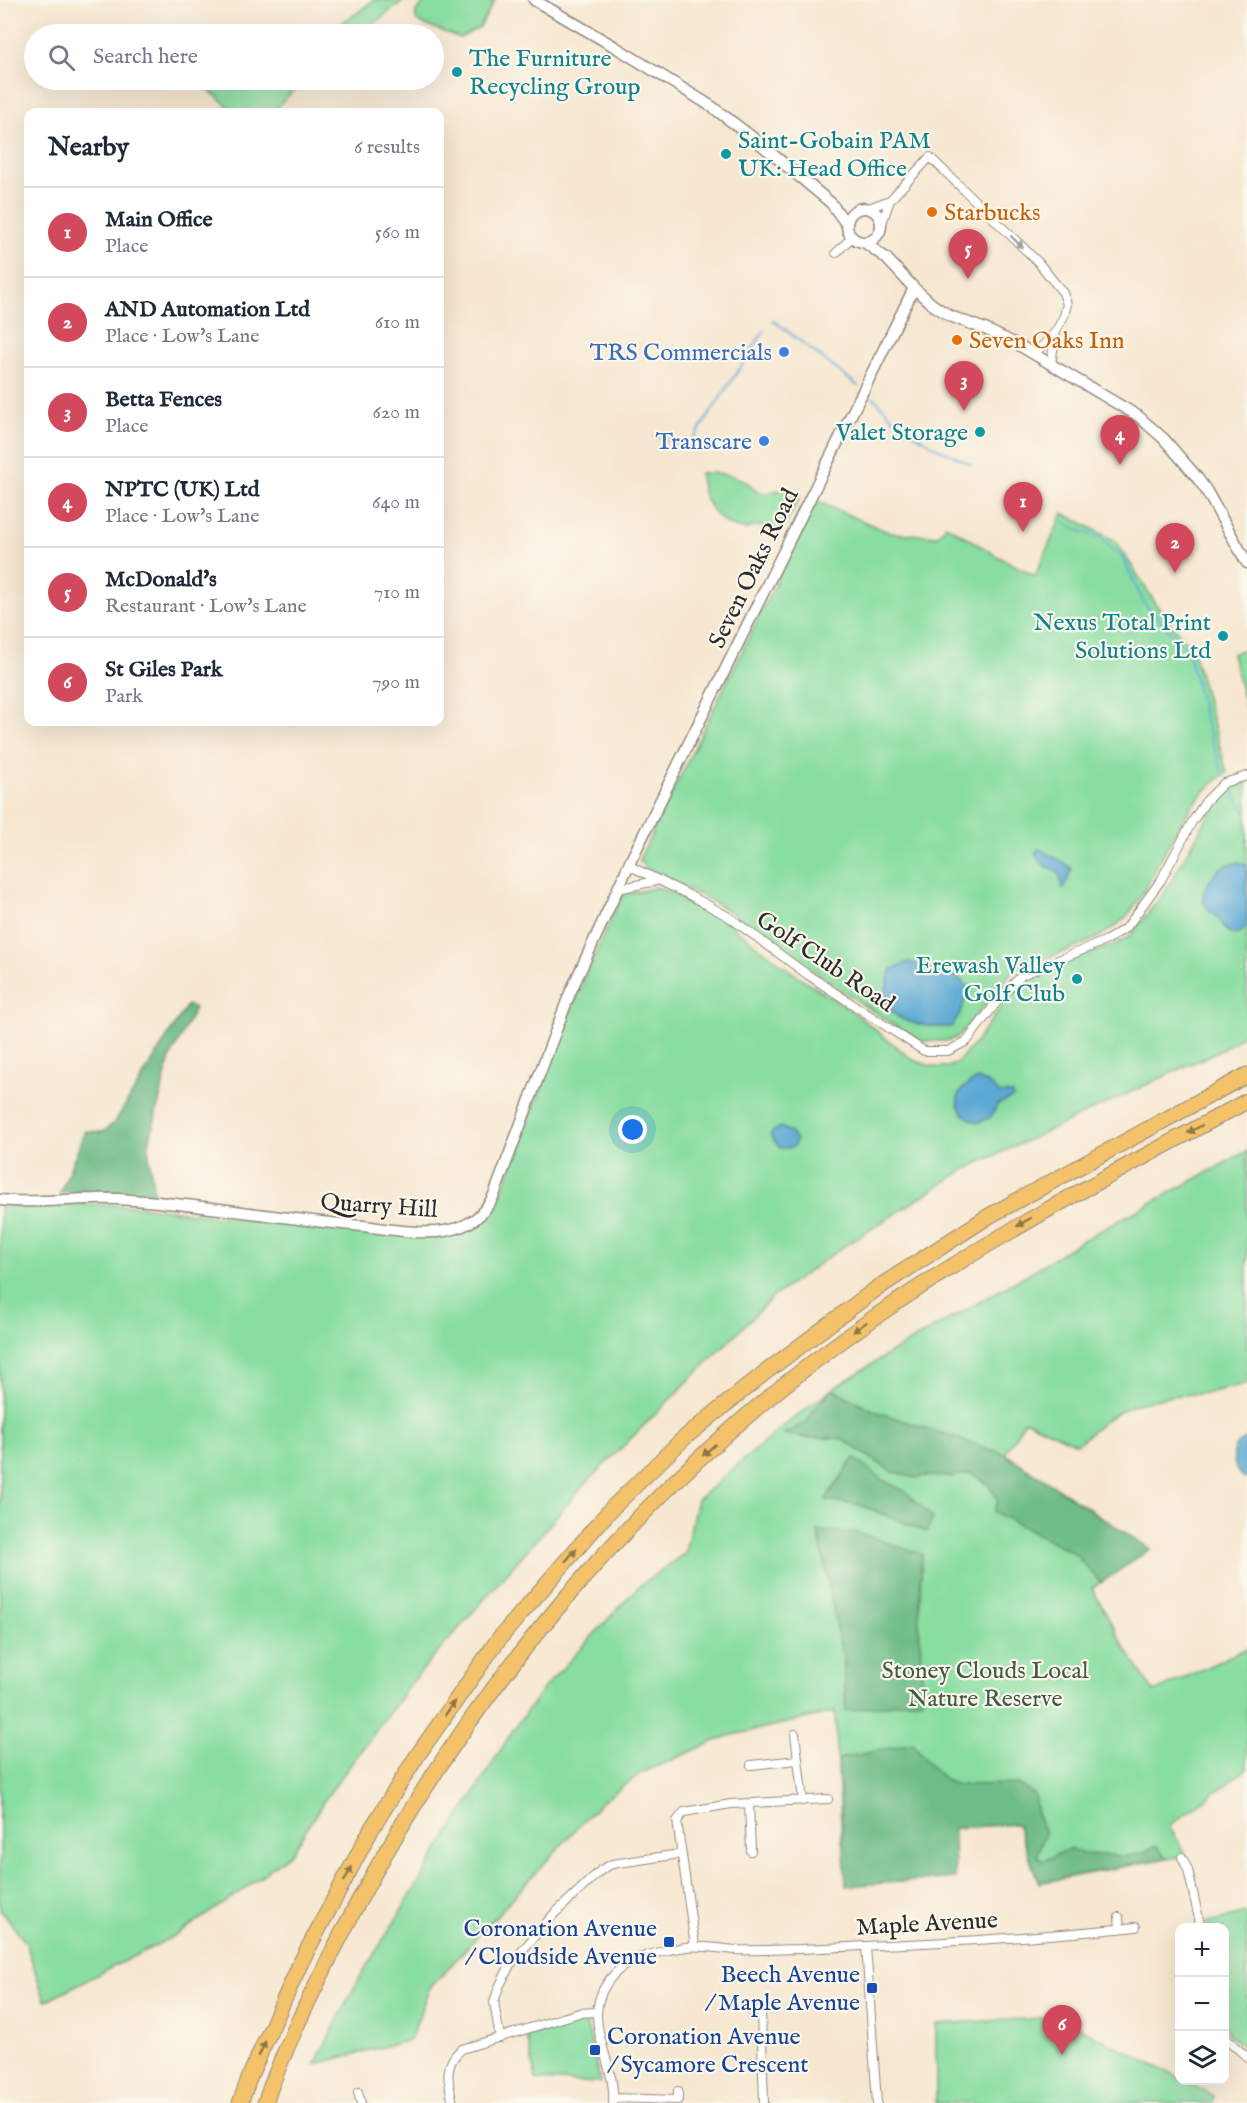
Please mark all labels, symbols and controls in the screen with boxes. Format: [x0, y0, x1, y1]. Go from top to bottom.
search box [24, 24, 444, 90]
icon: search [45, 41, 78, 74]
text: Search here [93, 43, 198, 71]
place label: The Furniture Recycling Group [469, 44, 640, 103]
marker: The Furniture Recycling Group [450, 65, 464, 79]
place label: Saint-Gobain PAM UK: Head Office [738, 126, 931, 185]
text: Nearby [48, 131, 129, 164]
text: 6 results [354, 135, 420, 160]
marker: Saint-Gobain PAM UK: Head Office [719, 147, 733, 161]
place label: Starbucks [944, 198, 1040, 229]
marker: Starbucks [925, 205, 939, 219]
text: Main Office [105, 206, 213, 234]
text: 1 [64, 220, 71, 245]
text: 560 m [375, 220, 420, 245]
pin: 5 [948, 230, 988, 279]
text: Place [105, 234, 148, 259]
one-way arrow [1010, 235, 1025, 249]
text: AND Automation Ltd [105, 296, 310, 324]
text: 2 [63, 310, 72, 335]
text: 610 m [375, 310, 420, 335]
text: Place · Low's Lane [105, 324, 259, 349]
place label: Seven Oaks Inn [969, 326, 1125, 357]
marker: Seven Oaks Inn [950, 333, 964, 347]
place label: TRS Commercials [590, 338, 772, 369]
marker: TRS Commercials [777, 345, 791, 359]
pin: 3 [944, 362, 984, 411]
text: Betta Fences [105, 386, 222, 414]
text: 3 [64, 400, 71, 425]
text: 620 m [373, 400, 420, 425]
text: Place [105, 414, 148, 439]
pin: 4 [1100, 416, 1140, 465]
place label: Valet Storage [835, 418, 968, 449]
marker: Valet Storage [973, 425, 987, 439]
place label: Transcare [655, 427, 752, 458]
marker: Transcare [757, 434, 771, 448]
text: NPTC (UK) Ltd [105, 476, 259, 504]
pin: 1 [1004, 482, 1042, 532]
street label: Seven Oaks Road [702, 484, 806, 654]
text: 4 [63, 490, 72, 515]
text: 640 m [372, 490, 420, 515]
text: Place · Low's Lane [105, 504, 259, 529]
pin: 2 [1156, 524, 1194, 573]
text: McDonald's [105, 566, 217, 594]
text: 5 [64, 580, 71, 605]
text: 710 m [374, 580, 420, 605]
text: Restaurant · Low's Lane [105, 594, 307, 619]
place label: Nexus Total Print Solutions Ltd [1033, 608, 1211, 667]
marker: Nexus Total Print Solutions Ltd [1216, 629, 1230, 643]
text: St Giles Park [105, 656, 222, 684]
text: 6 [63, 670, 72, 695]
text: 790 m [372, 670, 420, 695]
text: Park [105, 684, 143, 709]
street label: Golf Club Road [750, 904, 901, 1020]
place label: Erewash Valley Golf Club [916, 951, 1065, 1010]
marker: Erewash Valley Golf Club [1070, 972, 1084, 986]
your location [618, 1115, 647, 1144]
one-way arrow [1187, 1124, 1204, 1134]
street label: Quarry Hill [319, 1187, 439, 1226]
one-way arrow [1016, 1217, 1033, 1227]
one-way arrow [853, 1321, 868, 1333]
one-way arrow [702, 1443, 717, 1456]
one-way arrow [564, 1548, 577, 1563]
park label: Stoney Clouds Local Nature Reserve [881, 1656, 1089, 1715]
one-way arrow [444, 1700, 456, 1716]
one-way arrow [343, 1865, 353, 1882]
street label: Maple Avenue [855, 1905, 999, 1944]
place label: Coronation Avenue / Cloudside Avenue [463, 1914, 657, 1973]
map controls [1175, 1923, 1229, 2085]
button: + [1175, 1923, 1229, 1977]
marker: Coronation Avenue / Cloudside Avenue [662, 1935, 676, 1949]
place label: Beech Avenue / Maple Avenue [705, 1960, 860, 2019]
button: − [1175, 1977, 1229, 2031]
marker: Beech Avenue / Maple Avenue [865, 1981, 879, 1995]
pin: 6 [1042, 2006, 1082, 2055]
place label: Coronation Avenue / Sycamore Crescent [607, 2022, 809, 2081]
button: layers [1175, 2031, 1229, 2085]
one-way arrow [257, 2039, 267, 2057]
marker: Coronation Avenue / Sycamore Crescent [588, 2043, 602, 2057]

